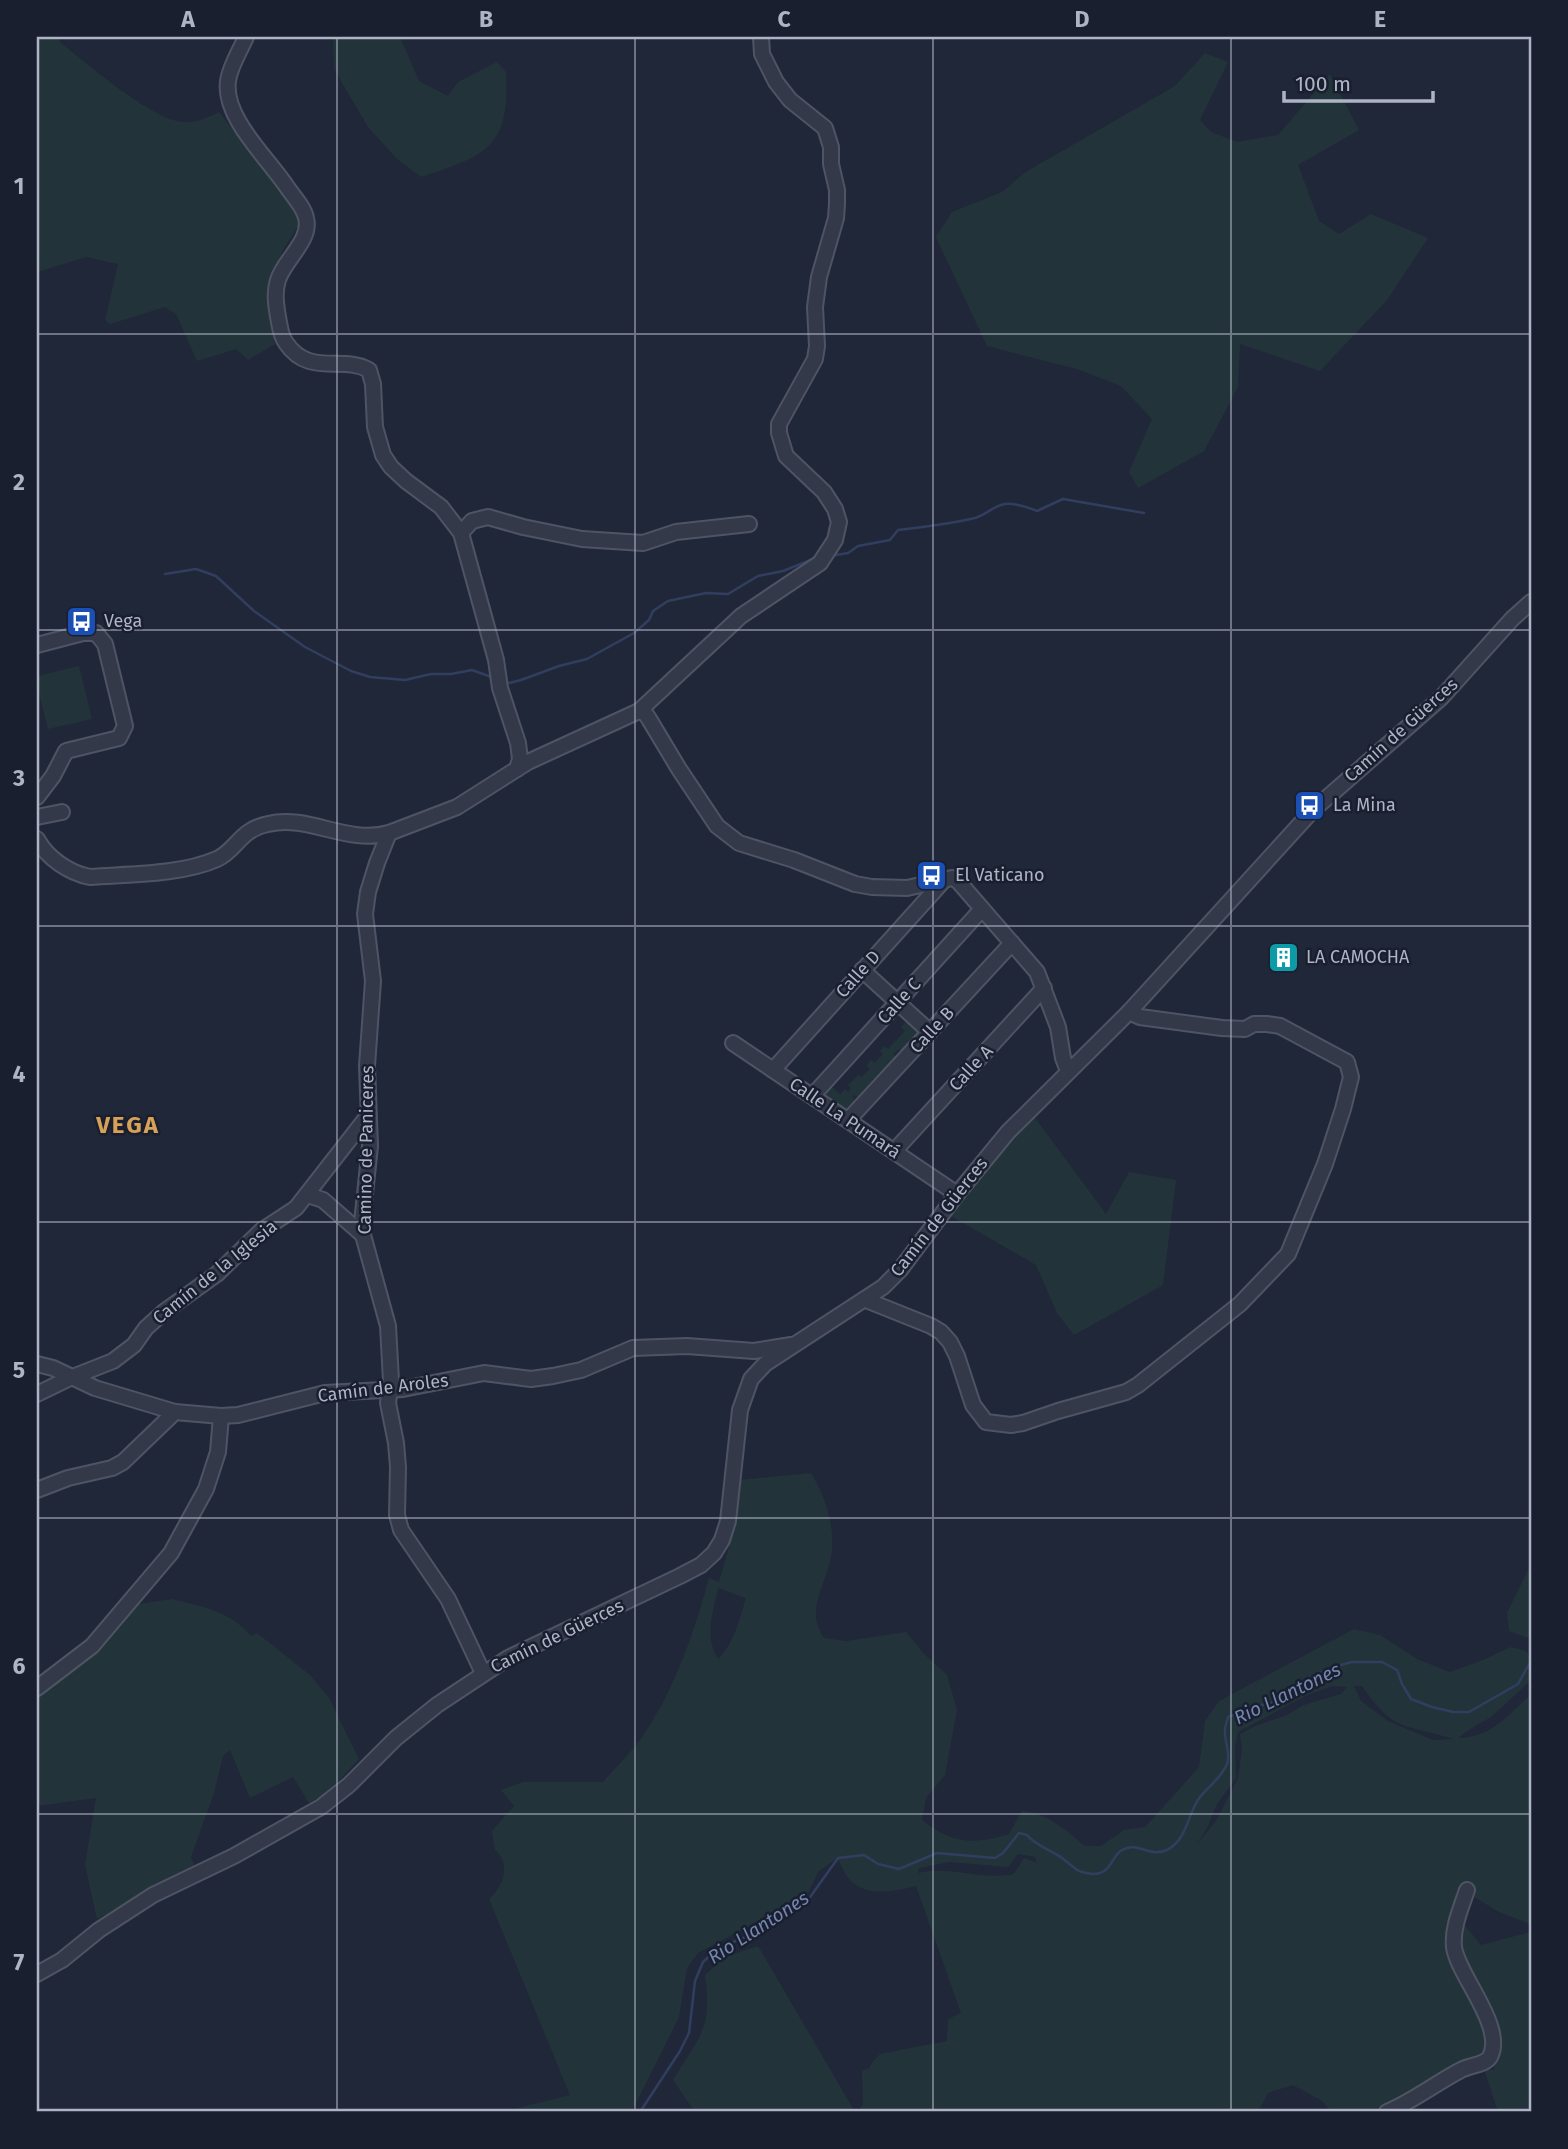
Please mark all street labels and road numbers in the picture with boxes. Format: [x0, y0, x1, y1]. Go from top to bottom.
street label: Camín de Güerces [1340, 673, 1462, 787]
street label: Calle D [831, 946, 885, 1002]
street label: Calle C [873, 973, 925, 1029]
street label: Calle B [905, 1002, 959, 1058]
street label: Calle A [944, 1040, 998, 1096]
street label: Camino de Paniceres [354, 1065, 378, 1235]
street label: Calle La Pumará [785, 1073, 905, 1163]
street label: Camín de Güerces [886, 1153, 992, 1281]
street label: Camín de la Iglesia [148, 1215, 282, 1329]
street label: Camín de Aroles [316, 1369, 450, 1407]
street label: Camín de Güerces [487, 1594, 627, 1678]

